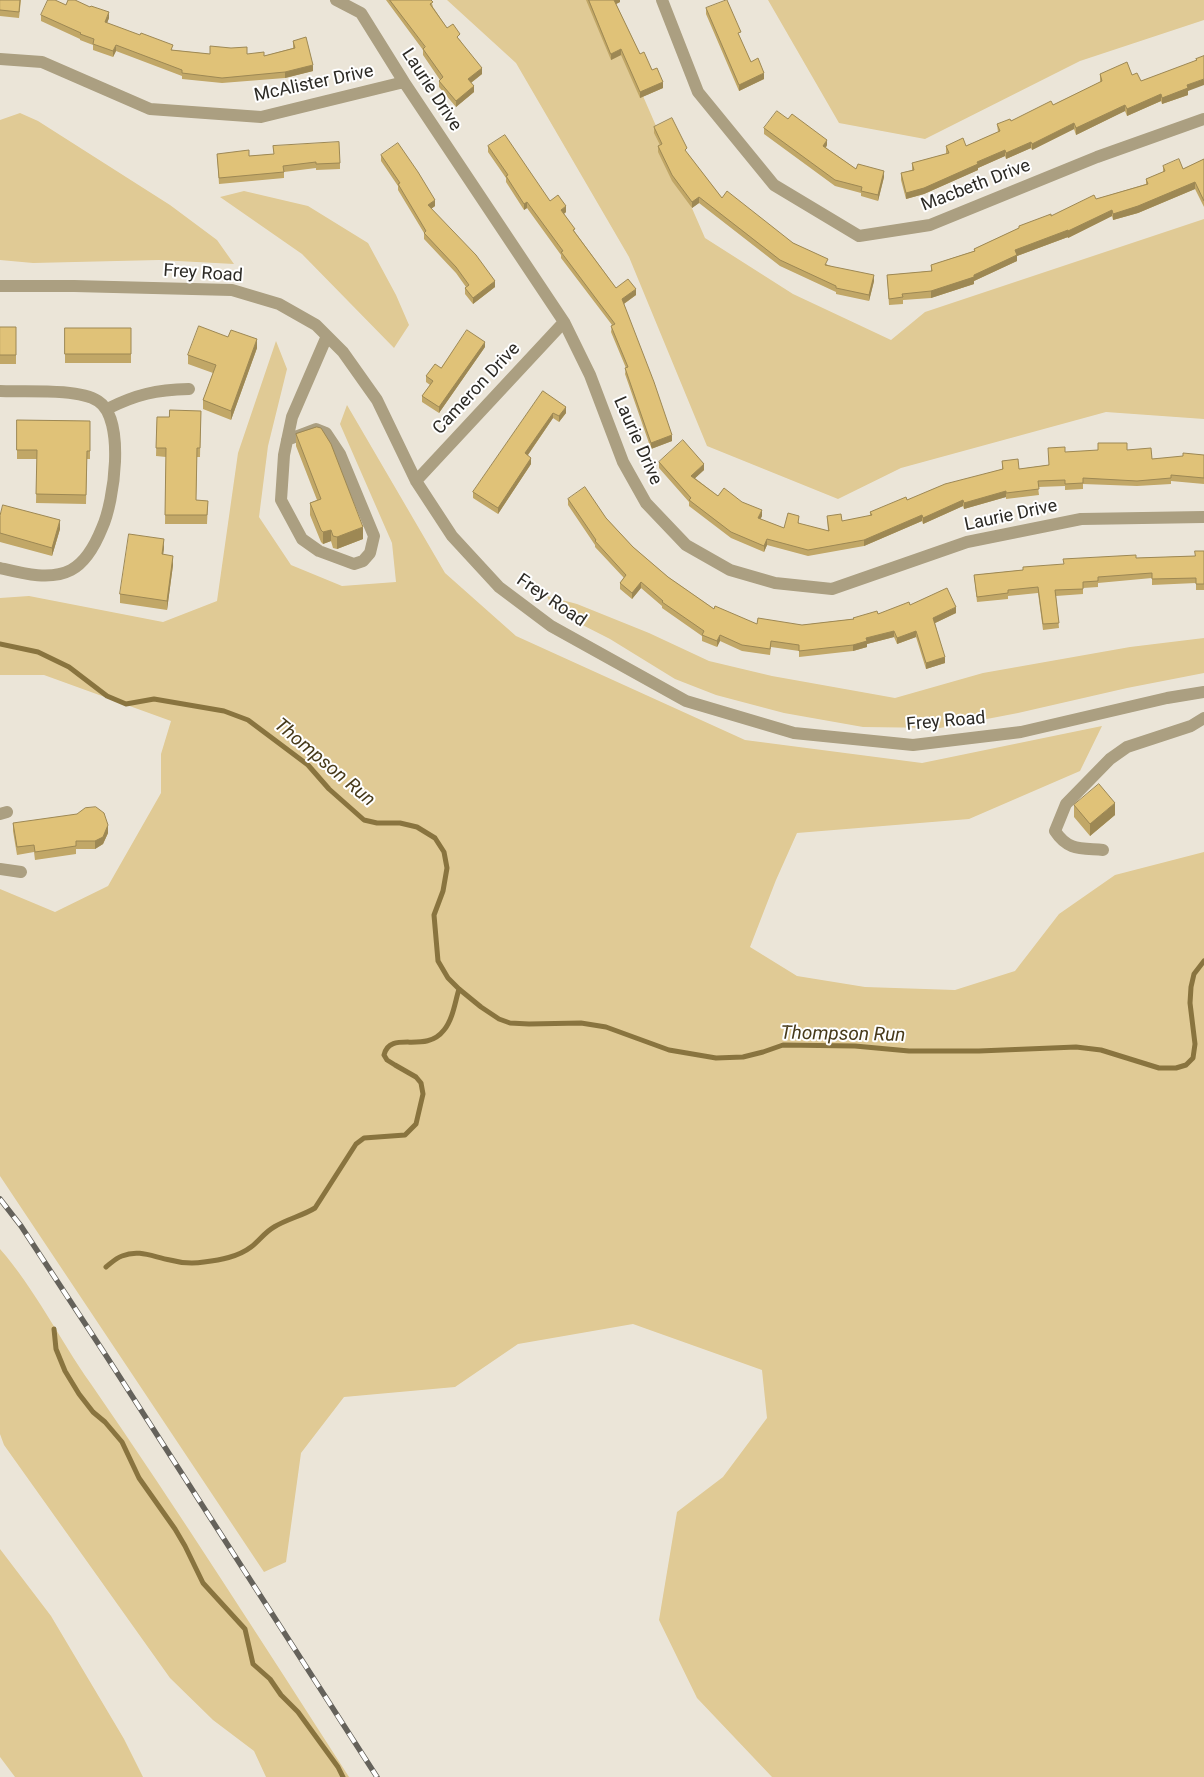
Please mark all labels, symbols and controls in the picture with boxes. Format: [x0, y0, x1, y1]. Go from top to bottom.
street label: Laurie Drive [396, 45, 466, 135]
street label: McAlister Drive [252, 61, 376, 107]
street label: Macbeth Drive [918, 155, 1034, 217]
street label: Frey Road [163, 260, 243, 288]
street label: Cameron Drive [429, 339, 525, 439]
street label: Laurie Drive [608, 394, 666, 488]
street label: Laurie Drive [963, 496, 1059, 536]
street label: Frey Road [512, 570, 590, 632]
street label: Frey Road [906, 708, 986, 736]
water label: Thompson Run [269, 714, 379, 812]
water label: Thompson Run [780, 1023, 906, 1047]

